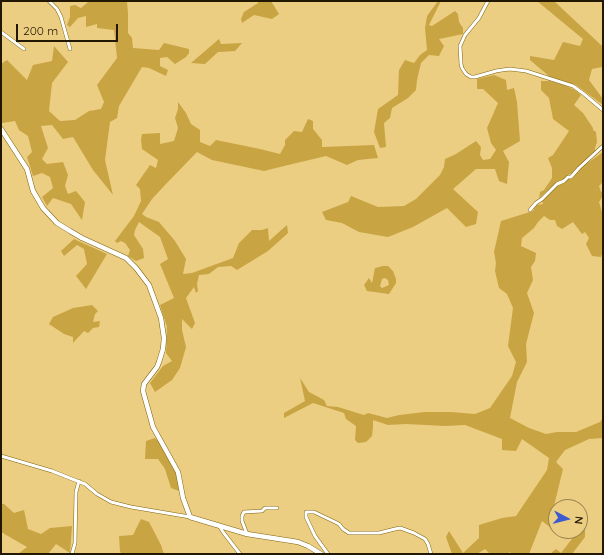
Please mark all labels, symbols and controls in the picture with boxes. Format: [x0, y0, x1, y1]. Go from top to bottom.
scale bar [18, 16, 120, 42]
text: 200 m [23, 23, 58, 38]
north arrow [548, 499, 588, 539]
text: N [571, 515, 586, 525]

